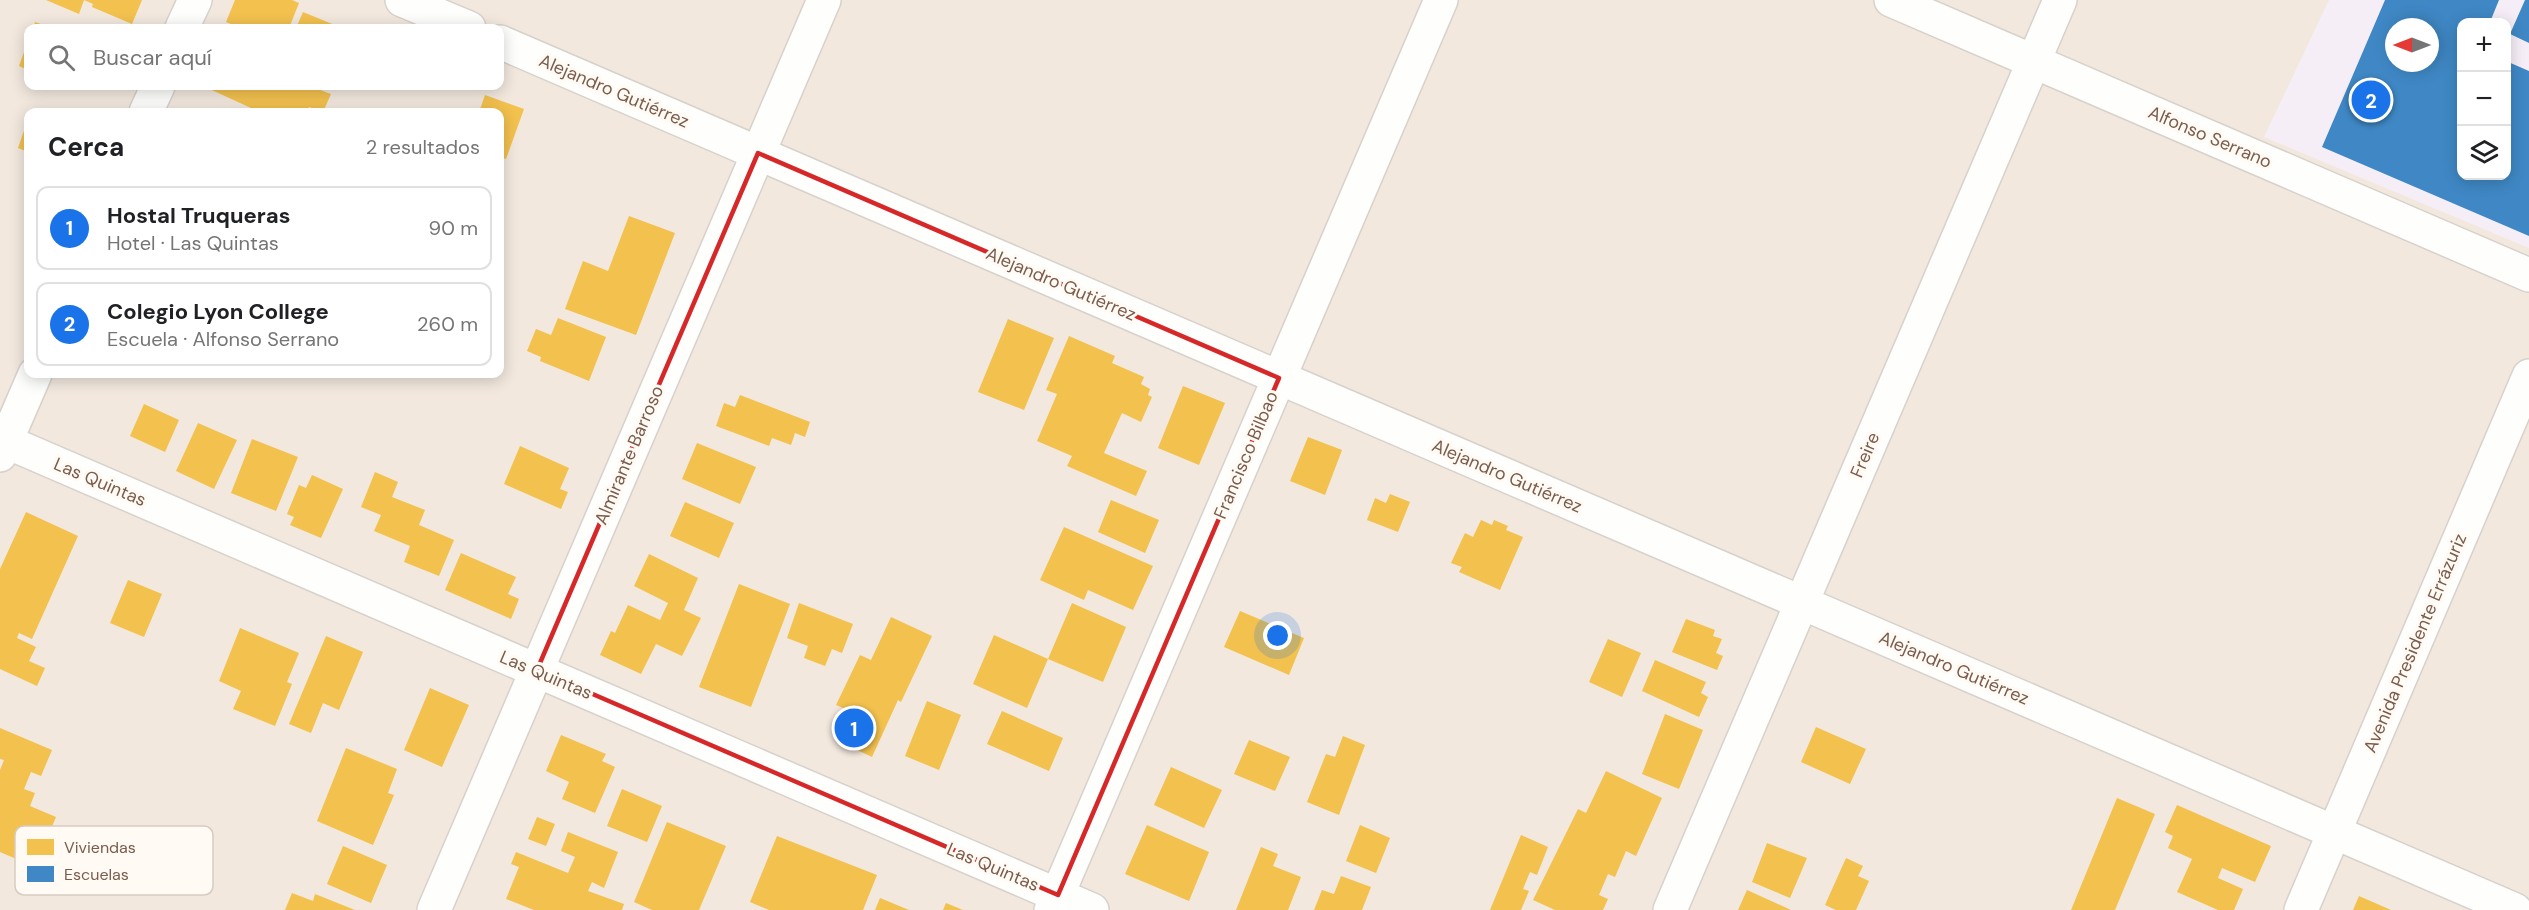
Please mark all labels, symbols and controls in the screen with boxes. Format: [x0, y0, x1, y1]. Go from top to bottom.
north arrow [2385, 18, 2439, 72]
map controls [2457, 18, 2511, 180]
button: + [2457, 18, 2511, 72]
search box [24, 24, 504, 90]
icon: search [45, 41, 78, 74]
text: Buscar aquí [93, 43, 212, 72]
street label: Alejandro Gutiérrez [535, 49, 693, 133]
button: − [2457, 72, 2511, 126]
pin: 2 [2352, 78, 2390, 122]
street label: Alfonso Serrano [2145, 100, 2275, 174]
button: layers [2457, 126, 2511, 180]
text: Cerca [48, 130, 124, 164]
text: 2 resultados [366, 134, 480, 160]
text: Hostal Truqueras [107, 201, 290, 230]
text: 1 [66, 215, 73, 241]
text: 90 m [429, 215, 478, 241]
text: Hotel · Las Quintas [107, 230, 279, 256]
street label: Alejandro Gutiérrez [982, 242, 1140, 326]
text: Colegio Lyon College [107, 297, 329, 326]
text: 2 [64, 311, 75, 337]
text: 260 m [417, 311, 478, 337]
text: Escuela · Alfonso Serrano [107, 326, 339, 352]
street label: Almirante Barroso [589, 382, 669, 528]
street label: Francisco Bilbao [1208, 387, 1284, 523]
street label: Freire [1845, 429, 1885, 481]
street label: Alejandro Gutiérrez [1428, 434, 1586, 518]
street label: Las Quintas [50, 452, 150, 512]
street label: Avenida Presidente Errázuriz [2358, 530, 2472, 756]
your location [1263, 621, 1292, 650]
street label: Alejandro Gutiérrez [1875, 626, 2033, 710]
street label: Las Quintas [496, 645, 596, 705]
pin: 1 [834, 706, 874, 750]
legend [15, 826, 213, 895]
text: Viviendas [64, 837, 136, 858]
street label: Las Quintas [943, 837, 1043, 897]
text: Escuelas [64, 864, 129, 885]

